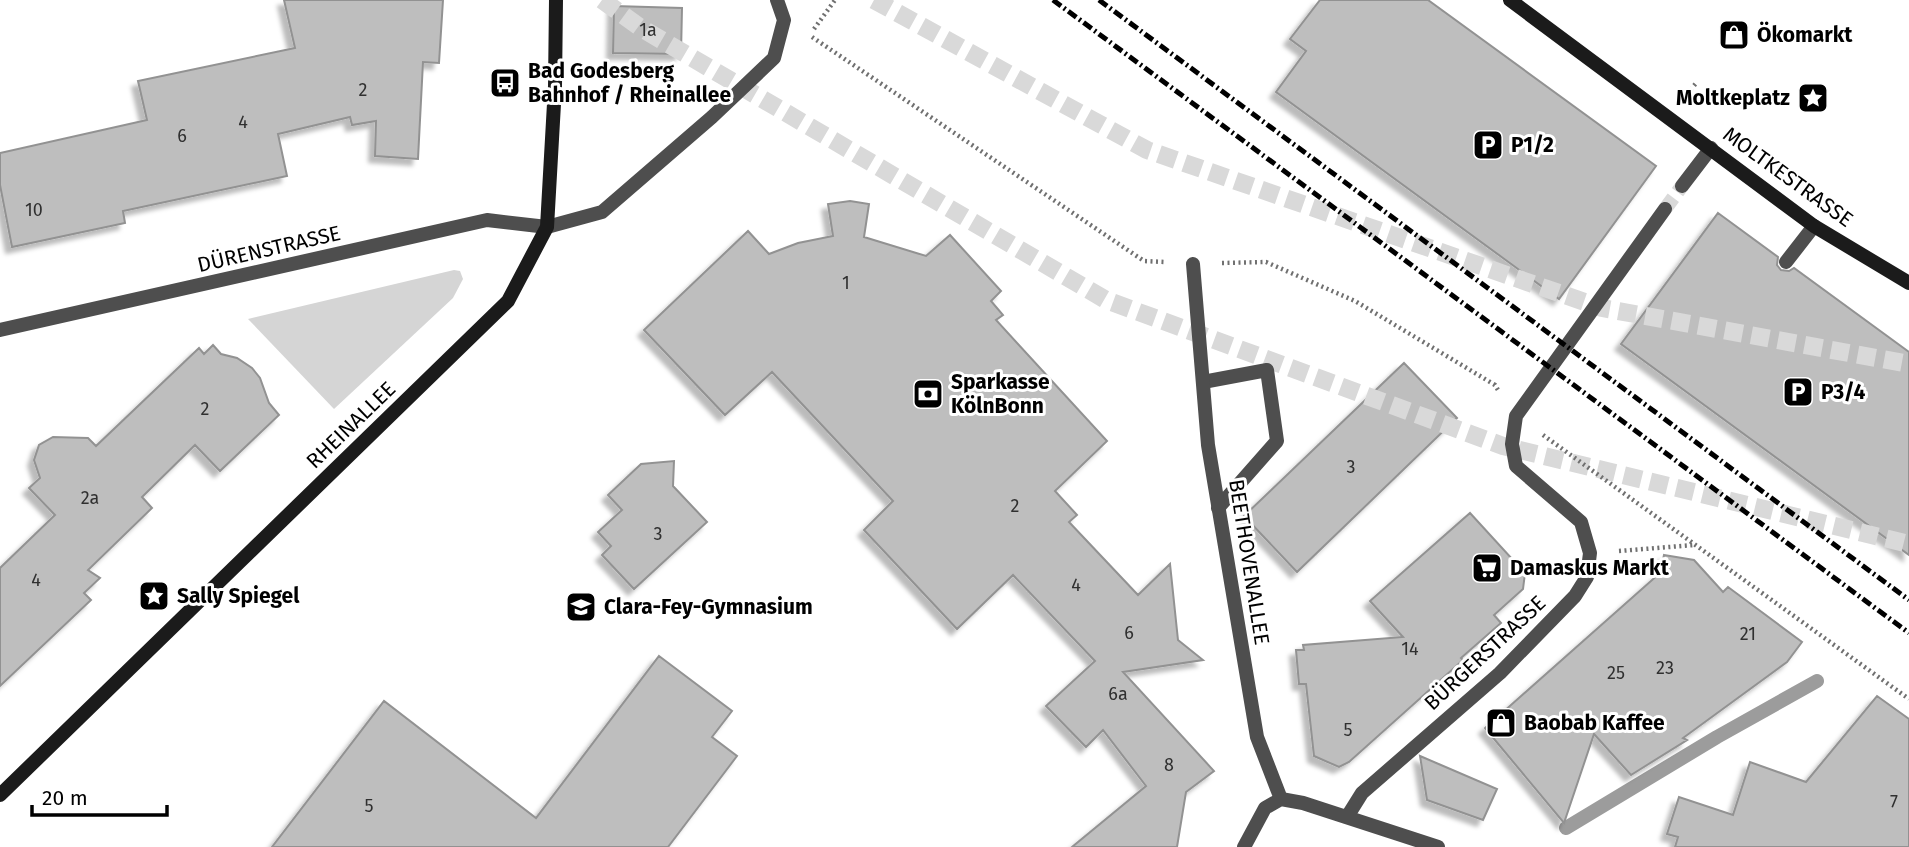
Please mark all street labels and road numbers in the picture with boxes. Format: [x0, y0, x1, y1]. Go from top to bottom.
street label: MOLTKESTRASSE [1718, 121, 1858, 233]
street label: DÜRENSTRASSE [195, 220, 343, 278]
street label: RHEINALLEE [301, 376, 401, 474]
street label: BEETHOVENALLEE [1223, 477, 1275, 647]
street label: BÜRGERSTRASSE [1419, 590, 1551, 716]

